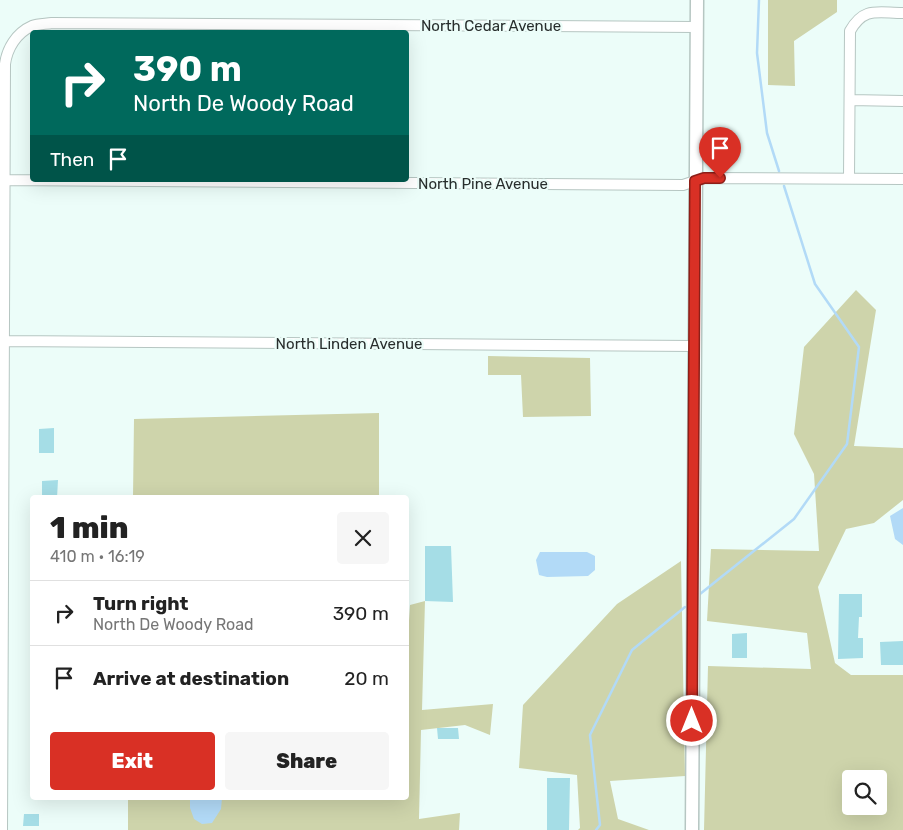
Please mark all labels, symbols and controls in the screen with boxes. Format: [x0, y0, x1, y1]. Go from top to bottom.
street label: North Cedar Avenue [421, 17, 561, 35]
text: 390 m [133, 48, 242, 90]
icon: right [50, 50, 115, 115]
text: North De Woody Road [133, 90, 354, 117]
pin [699, 127, 741, 178]
icon: arrive [706, 134, 734, 162]
icon: arrive [104, 145, 132, 173]
text: Then [50, 148, 94, 171]
street label: North Pine Avenue [418, 175, 548, 193]
street label: North Linden Avenue [276, 335, 422, 353]
text: 1 min [50, 510, 128, 546]
button: close [337, 512, 389, 564]
text: 410 m · 16:19 [50, 547, 145, 566]
text: Turn right [93, 592, 188, 615]
icon: right [50, 599, 78, 627]
text: 390 m [333, 602, 389, 625]
text: North De Woody Road [93, 615, 254, 634]
icon: arrive [50, 664, 78, 692]
text: Arrive at destination [93, 667, 289, 690]
text: 20 m [344, 667, 389, 690]
position arrow [665, 694, 717, 746]
button: Exit [50, 732, 215, 790]
button: Share [225, 732, 389, 790]
map controls [842, 770, 887, 815]
button: search [842, 770, 887, 815]

